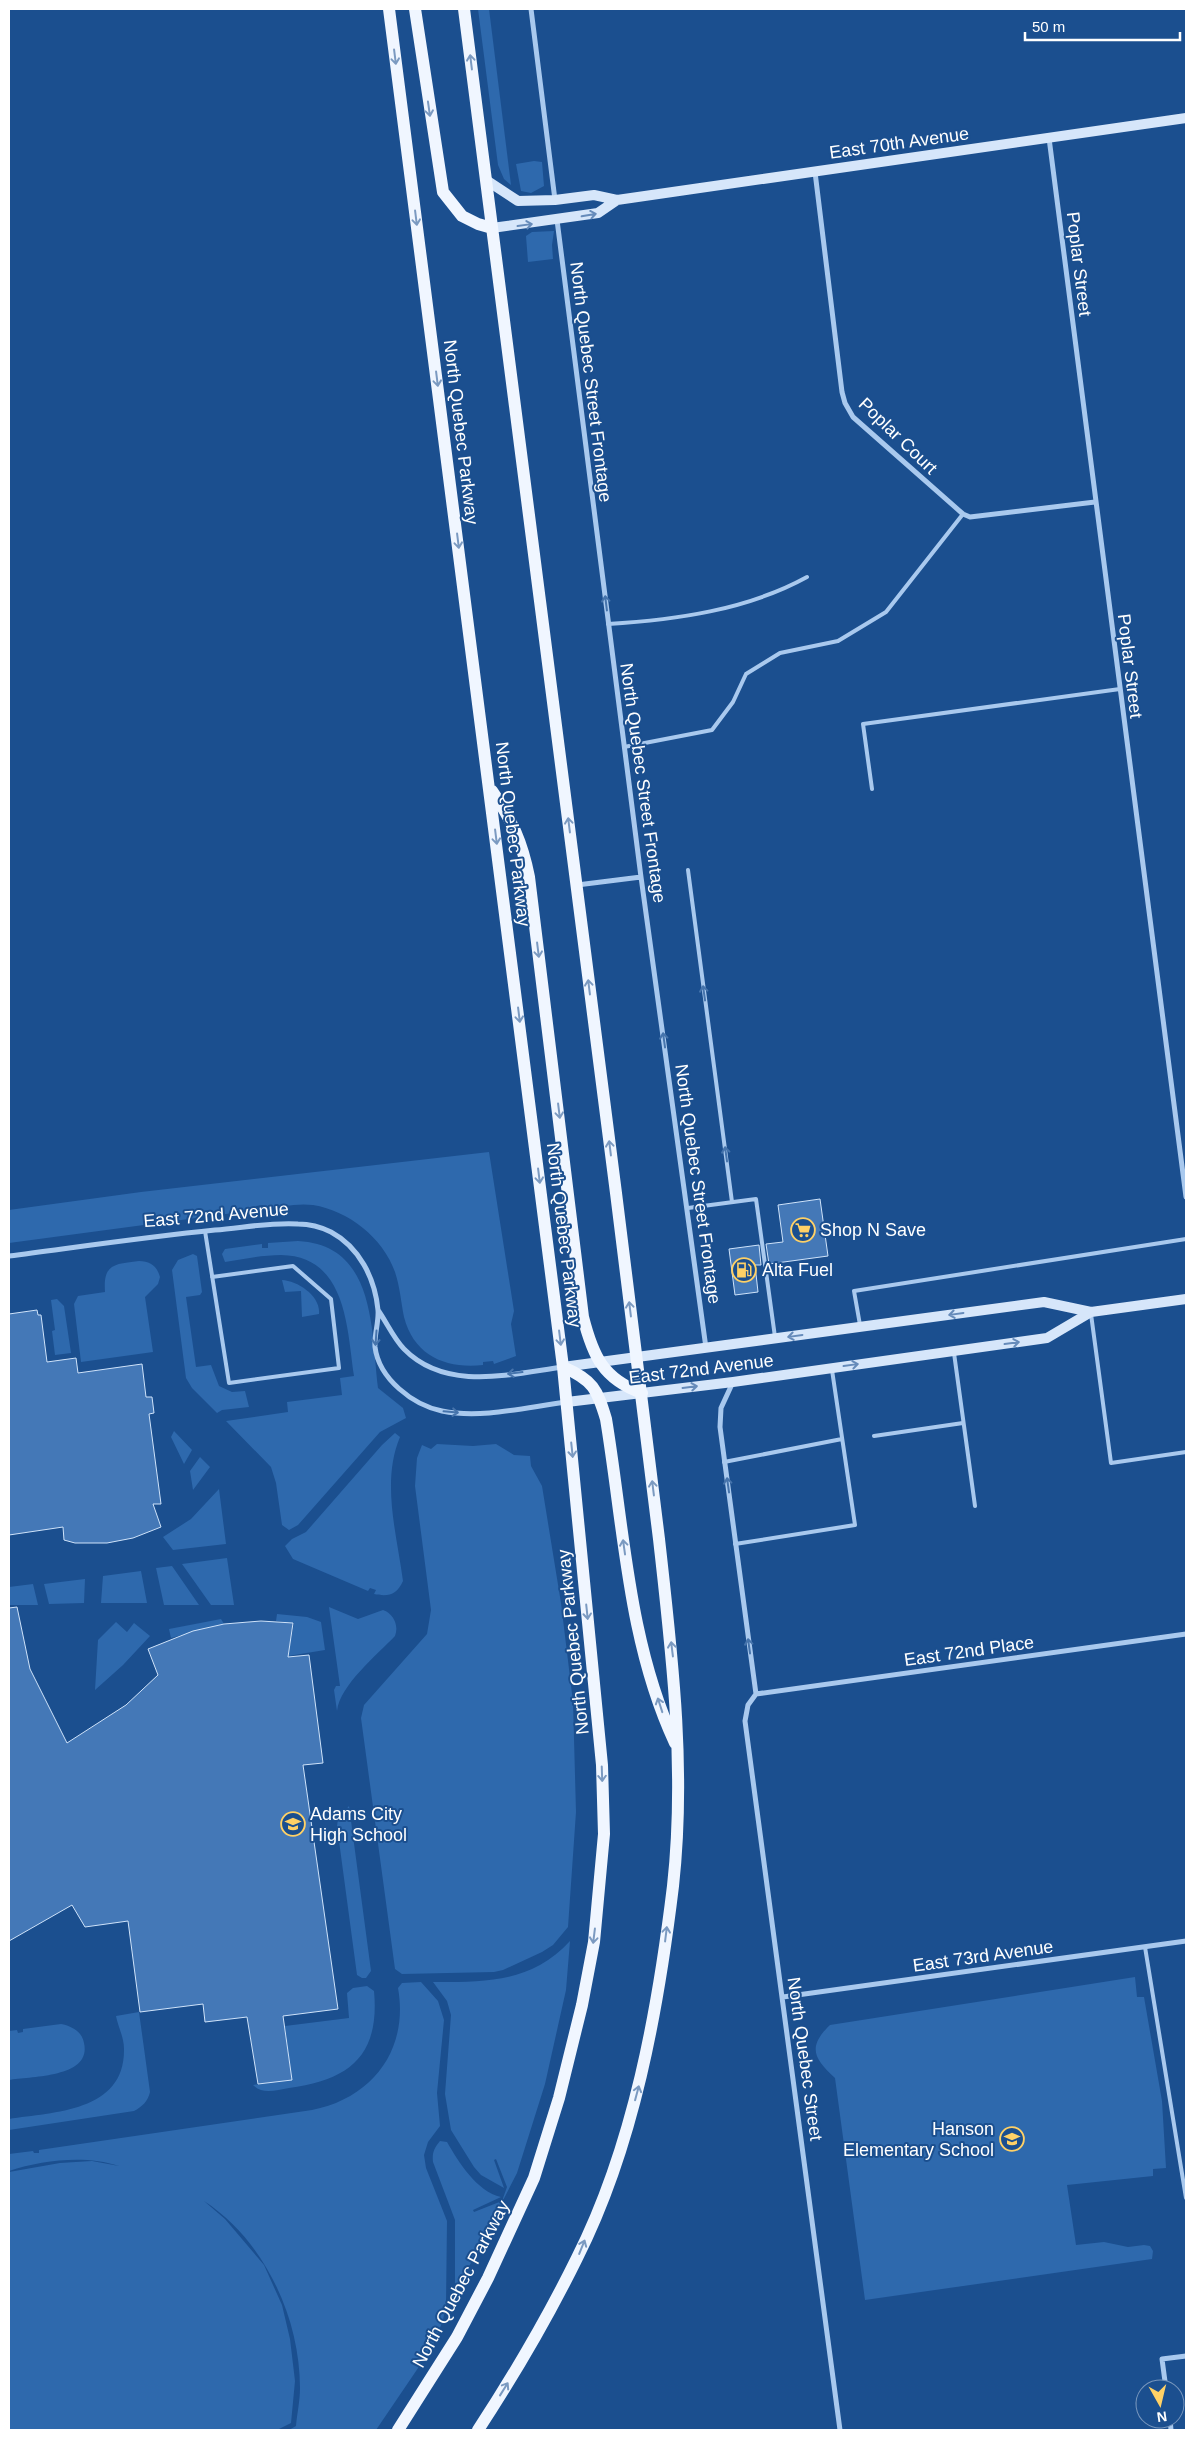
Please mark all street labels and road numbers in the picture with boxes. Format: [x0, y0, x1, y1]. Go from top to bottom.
street label: East 70th Avenue [828, 123, 970, 163]
street label: Poplar Street [1063, 211, 1095, 317]
street label: North Quebec Street Frontage [566, 261, 616, 503]
street label: North Quebec Parkway [440, 338, 482, 526]
street label: Poplar Court [855, 394, 941, 478]
street label: Poplar Street [1114, 613, 1146, 719]
street label: North Quebec Street Frontage [616, 662, 670, 904]
street label: North Quebec Parkway [492, 740, 534, 928]
street label: North Quebec Street Frontage [671, 1063, 725, 1305]
street label: North Quebec Parkway [543, 1141, 585, 1329]
street label: East 72nd Avenue [143, 1199, 289, 1231]
street label: East 72nd Avenue [627, 1350, 775, 1388]
street label: North Quebec Parkway [553, 1548, 593, 1736]
street label: East 72nd Place [903, 1632, 1035, 1670]
street label: East 73rd Avenue [911, 1936, 1055, 1976]
street label: North Quebec Street [784, 1976, 826, 2142]
street label: North Quebec Parkway [408, 2197, 514, 2371]

